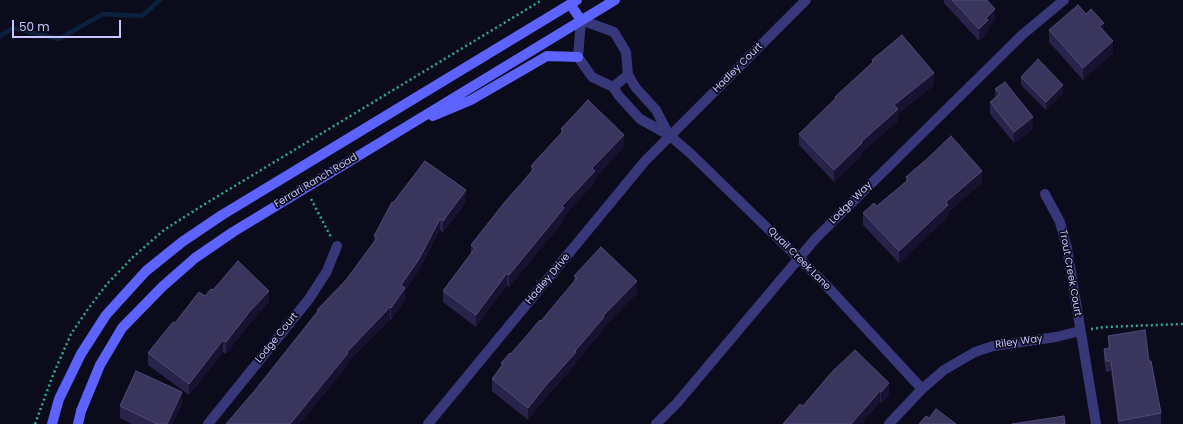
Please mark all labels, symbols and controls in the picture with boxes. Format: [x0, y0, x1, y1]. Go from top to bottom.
scale bar [14, 12, 123, 38]
text: 50 m [19, 18, 50, 35]
street label: Hadley Court [711, 41, 765, 95]
street label: Ferrari Ranch Road [272, 151, 360, 211]
street label: Lodge Way [827, 179, 875, 227]
street label: Quail Creek Lane [765, 225, 833, 293]
street label: Trout Creek Court [1056, 229, 1084, 317]
street label: Hadley Drive [523, 251, 573, 307]
street label: Lodge Court [253, 311, 301, 365]
street label: Riley Way [995, 333, 1043, 351]

